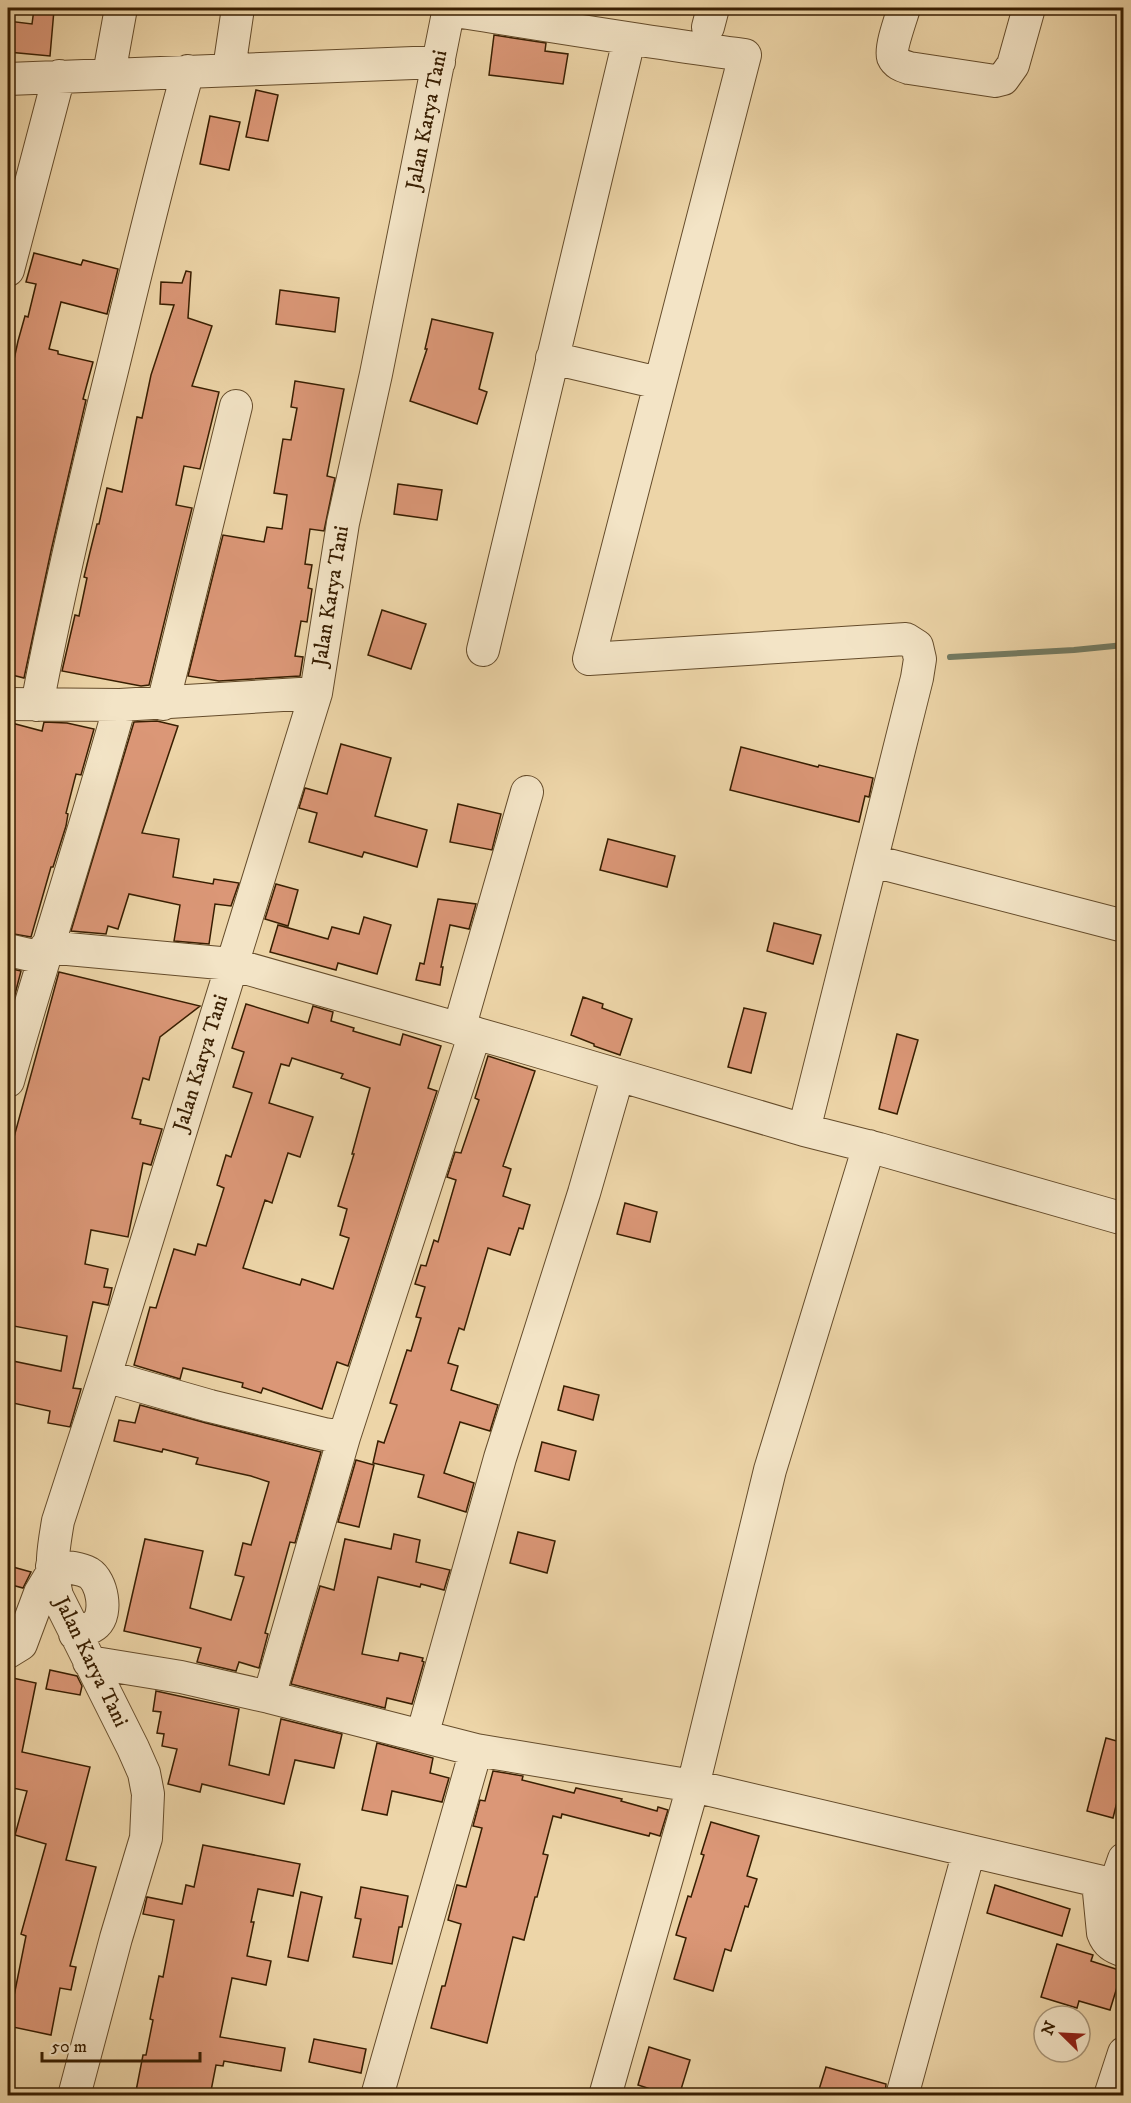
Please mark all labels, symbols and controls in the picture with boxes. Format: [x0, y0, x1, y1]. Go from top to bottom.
street label: Jalan Karya Tani [400, 48, 453, 194]
street label: Jalan Karya Tani [307, 524, 355, 670]
street label: Jalan Karya Tani [167, 991, 234, 1137]
street label: Jalan Karya Tani [47, 1591, 134, 1731]
north arrow [1032, 2004, 1092, 2064]
text: N [1037, 2018, 1061, 2038]
scale bar [42, 2025, 200, 2063]
text: 50 m [51, 2036, 87, 2058]

